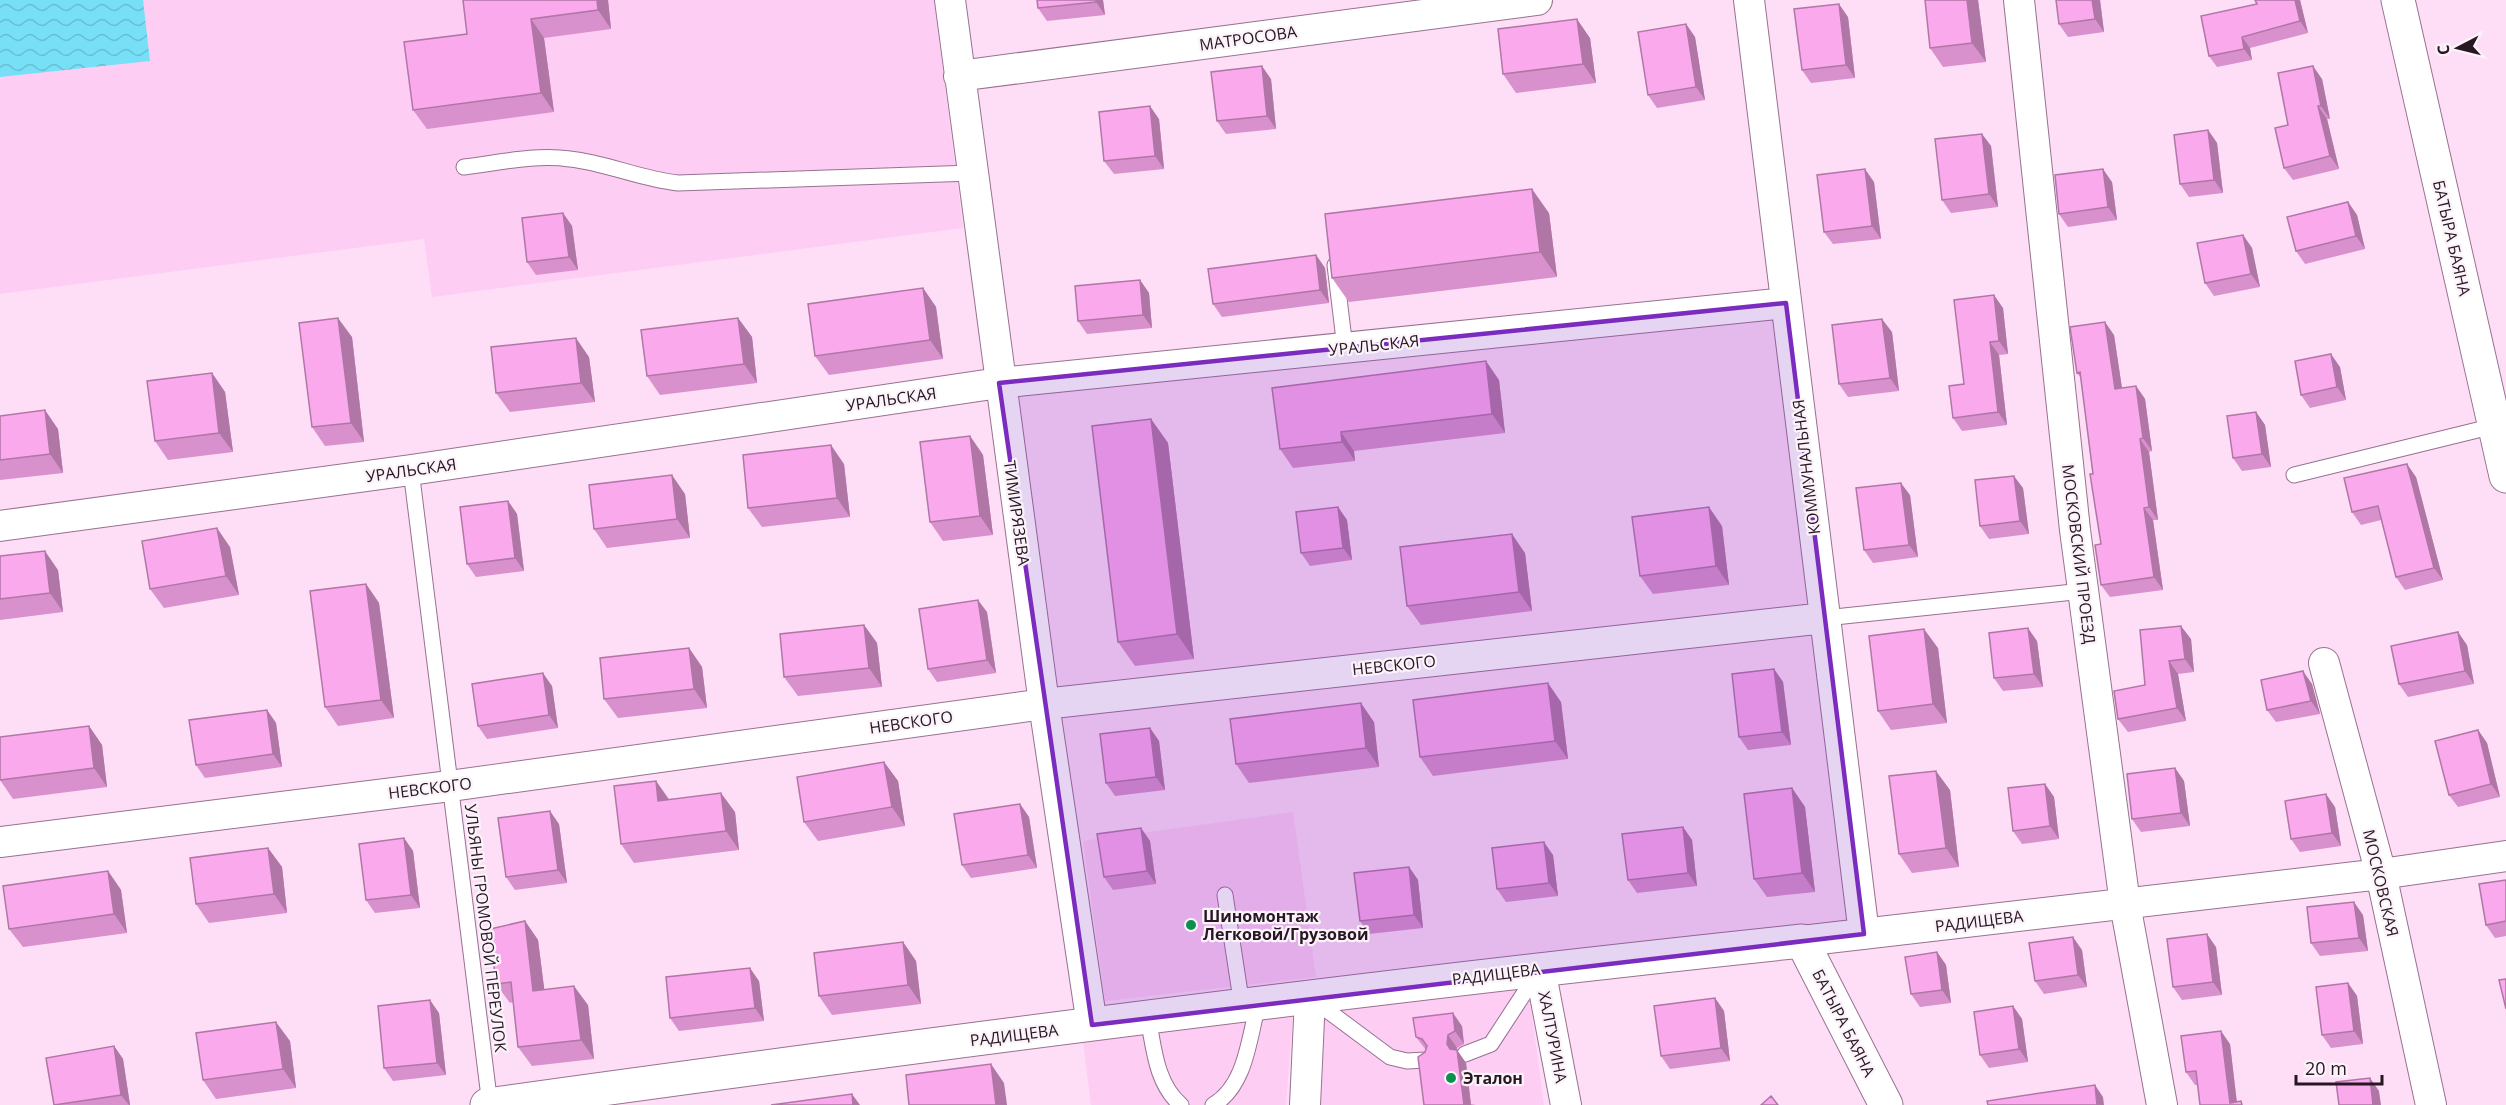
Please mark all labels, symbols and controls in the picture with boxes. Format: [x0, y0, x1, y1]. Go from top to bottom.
north arrow [2428, 18, 2488, 78]
street label: МАТРОСОВА [1198, 20, 1299, 56]
text: С [2432, 43, 2455, 56]
street label: БАТЫРА БАЯНА [2428, 178, 2476, 299]
street label: УРАЛЬСКАЯ [1328, 329, 1420, 361]
street label: УРАЛЬСКАЯ [844, 382, 938, 416]
street label: КОММУНАЛЬНАЯ [1787, 398, 1825, 536]
street label: УРАЛЬСКАЯ [364, 453, 458, 487]
street label: ТИМИРЯЗЕВА [999, 459, 1035, 568]
street label: МОСКОВСКИЙ ПРОЕЗД [2057, 463, 2101, 645]
street label: НЕВСКОГО [1351, 650, 1437, 680]
street label: НЕВСКОГО [868, 705, 954, 739]
street label: НЕВСКОГО [387, 772, 473, 804]
street label: УЛЬЯНЫ ГРОМОВОЙ ПЕРЕУЛОК [460, 803, 512, 1053]
street label: МОСКОВСКАЯ [2358, 827, 2404, 939]
place label: Шиномонтаж Легковой/Грузовой [1203, 905, 1368, 945]
street label: РАДИЩЕВА [1934, 905, 2025, 937]
marker: Шиномонтаж Легковой/Грузовой [1184, 918, 1198, 932]
street label: РАДИЩЕВА [1451, 958, 1542, 990]
street label: БАТЫРА БАЯНА [1807, 965, 1881, 1081]
street label: ХАЛТУРИНА [1533, 989, 1573, 1086]
street label: РАДИЩЕВА [969, 1019, 1060, 1051]
scale bar [2296, 1048, 2382, 1086]
text: 20 m [2305, 1056, 2347, 1080]
place label: Эталон [1463, 1067, 1523, 1089]
marker: Эталон [1444, 1071, 1458, 1085]

